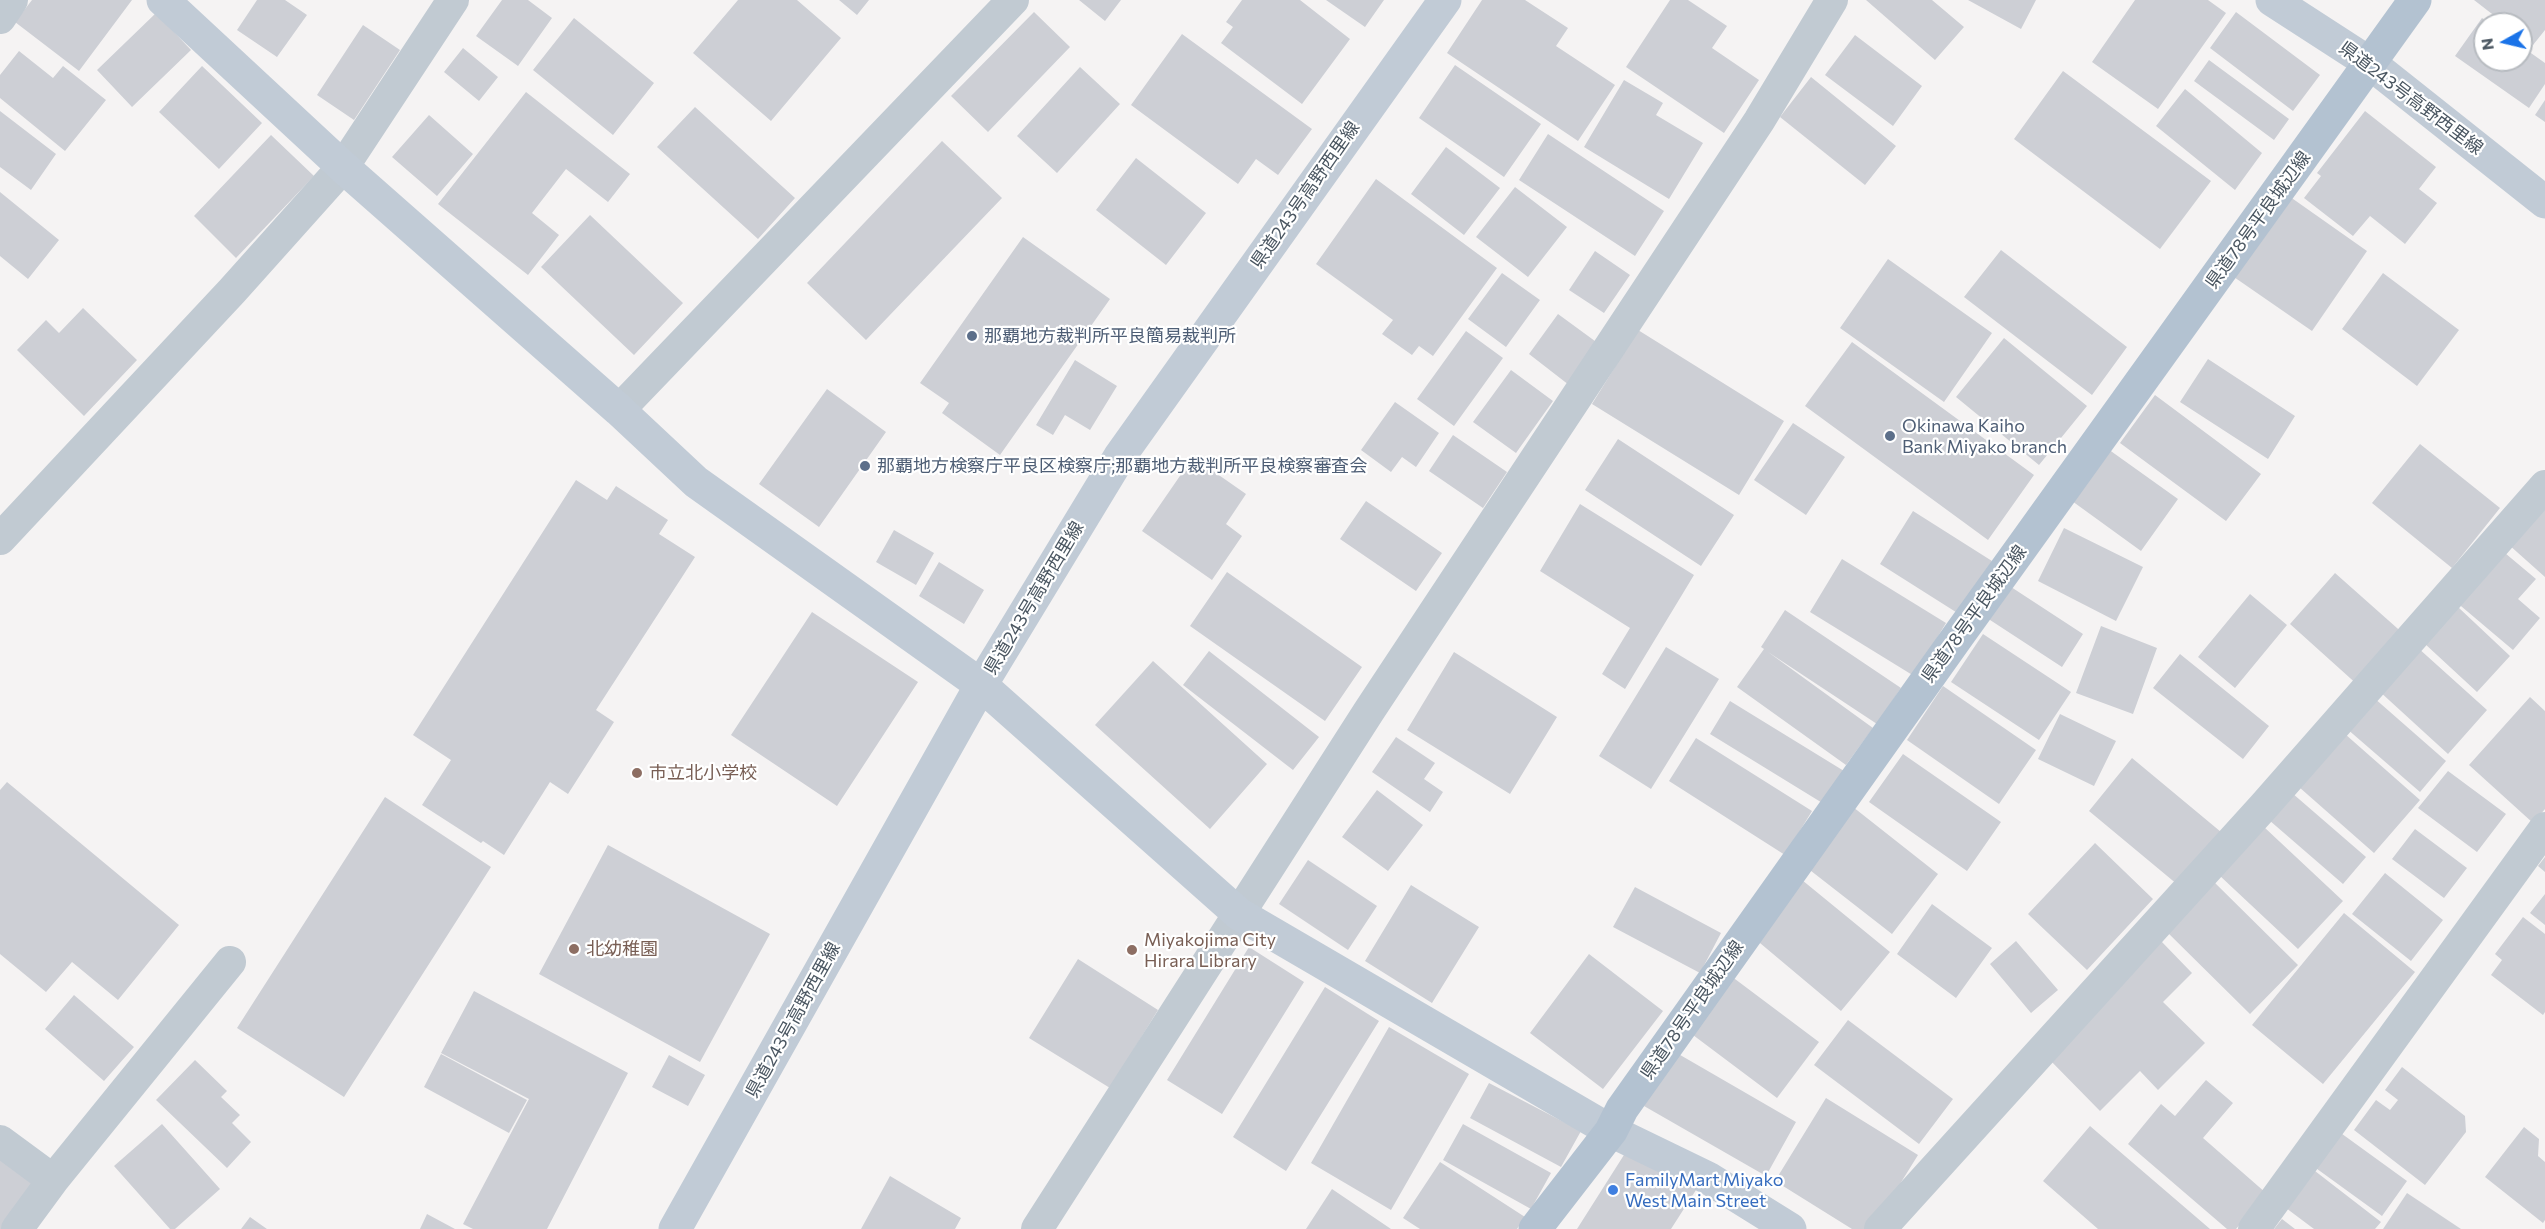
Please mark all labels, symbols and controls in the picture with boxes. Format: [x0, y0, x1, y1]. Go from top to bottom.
north arrow [2473, 12, 2533, 72]
street label: 県道243号高野西里線 [2335, 37, 2487, 159]
text: N [2476, 37, 2497, 52]
street label: 県道243号高野西里線 [1246, 117, 1364, 273]
street label: 県道78号平良城辺線 [2201, 147, 2315, 293]
place label: 那覇地方裁判所平良簡易裁判所 [984, 325, 1236, 347]
marker: 那覇地方裁判所平良簡易裁判所 [965, 329, 979, 343]
place label: Okinawa Kaiho Bank Miyako branch [1902, 415, 2067, 458]
marker: Okinawa Kaiho Bank Miyako branch [1883, 429, 1897, 443]
place label: 那覇地方検察庁平良区検察庁;那覇地方裁判所平良検察審査会 [877, 455, 1367, 477]
marker: 那覇地方検察庁平良区検察庁;那覇地方裁判所平良検察審査会 [858, 459, 872, 473]
street label: 県道243号高野西里線 [980, 518, 1088, 678]
street label: 県道78号平良城辺線 [1917, 541, 2031, 687]
place label: 市立北小学校 [649, 762, 757, 784]
marker: 市立北小学校 [630, 766, 644, 780]
place label: Miyakojima City Hirara Library [1144, 929, 1276, 972]
street label: 県道78号平良城辺線 [1636, 936, 1748, 1084]
place label: 北幼稚園 [586, 938, 658, 960]
street label: 県道243号高野西里線 [741, 938, 845, 1102]
marker: 北幼稚園 [567, 942, 581, 956]
marker: Miyakojima City Hirara Library [1125, 943, 1139, 957]
place label: FamilyMart Miyako West Main Street [1625, 1169, 1784, 1212]
marker: FamilyMart Miyako West Main Street [1606, 1183, 1620, 1197]

